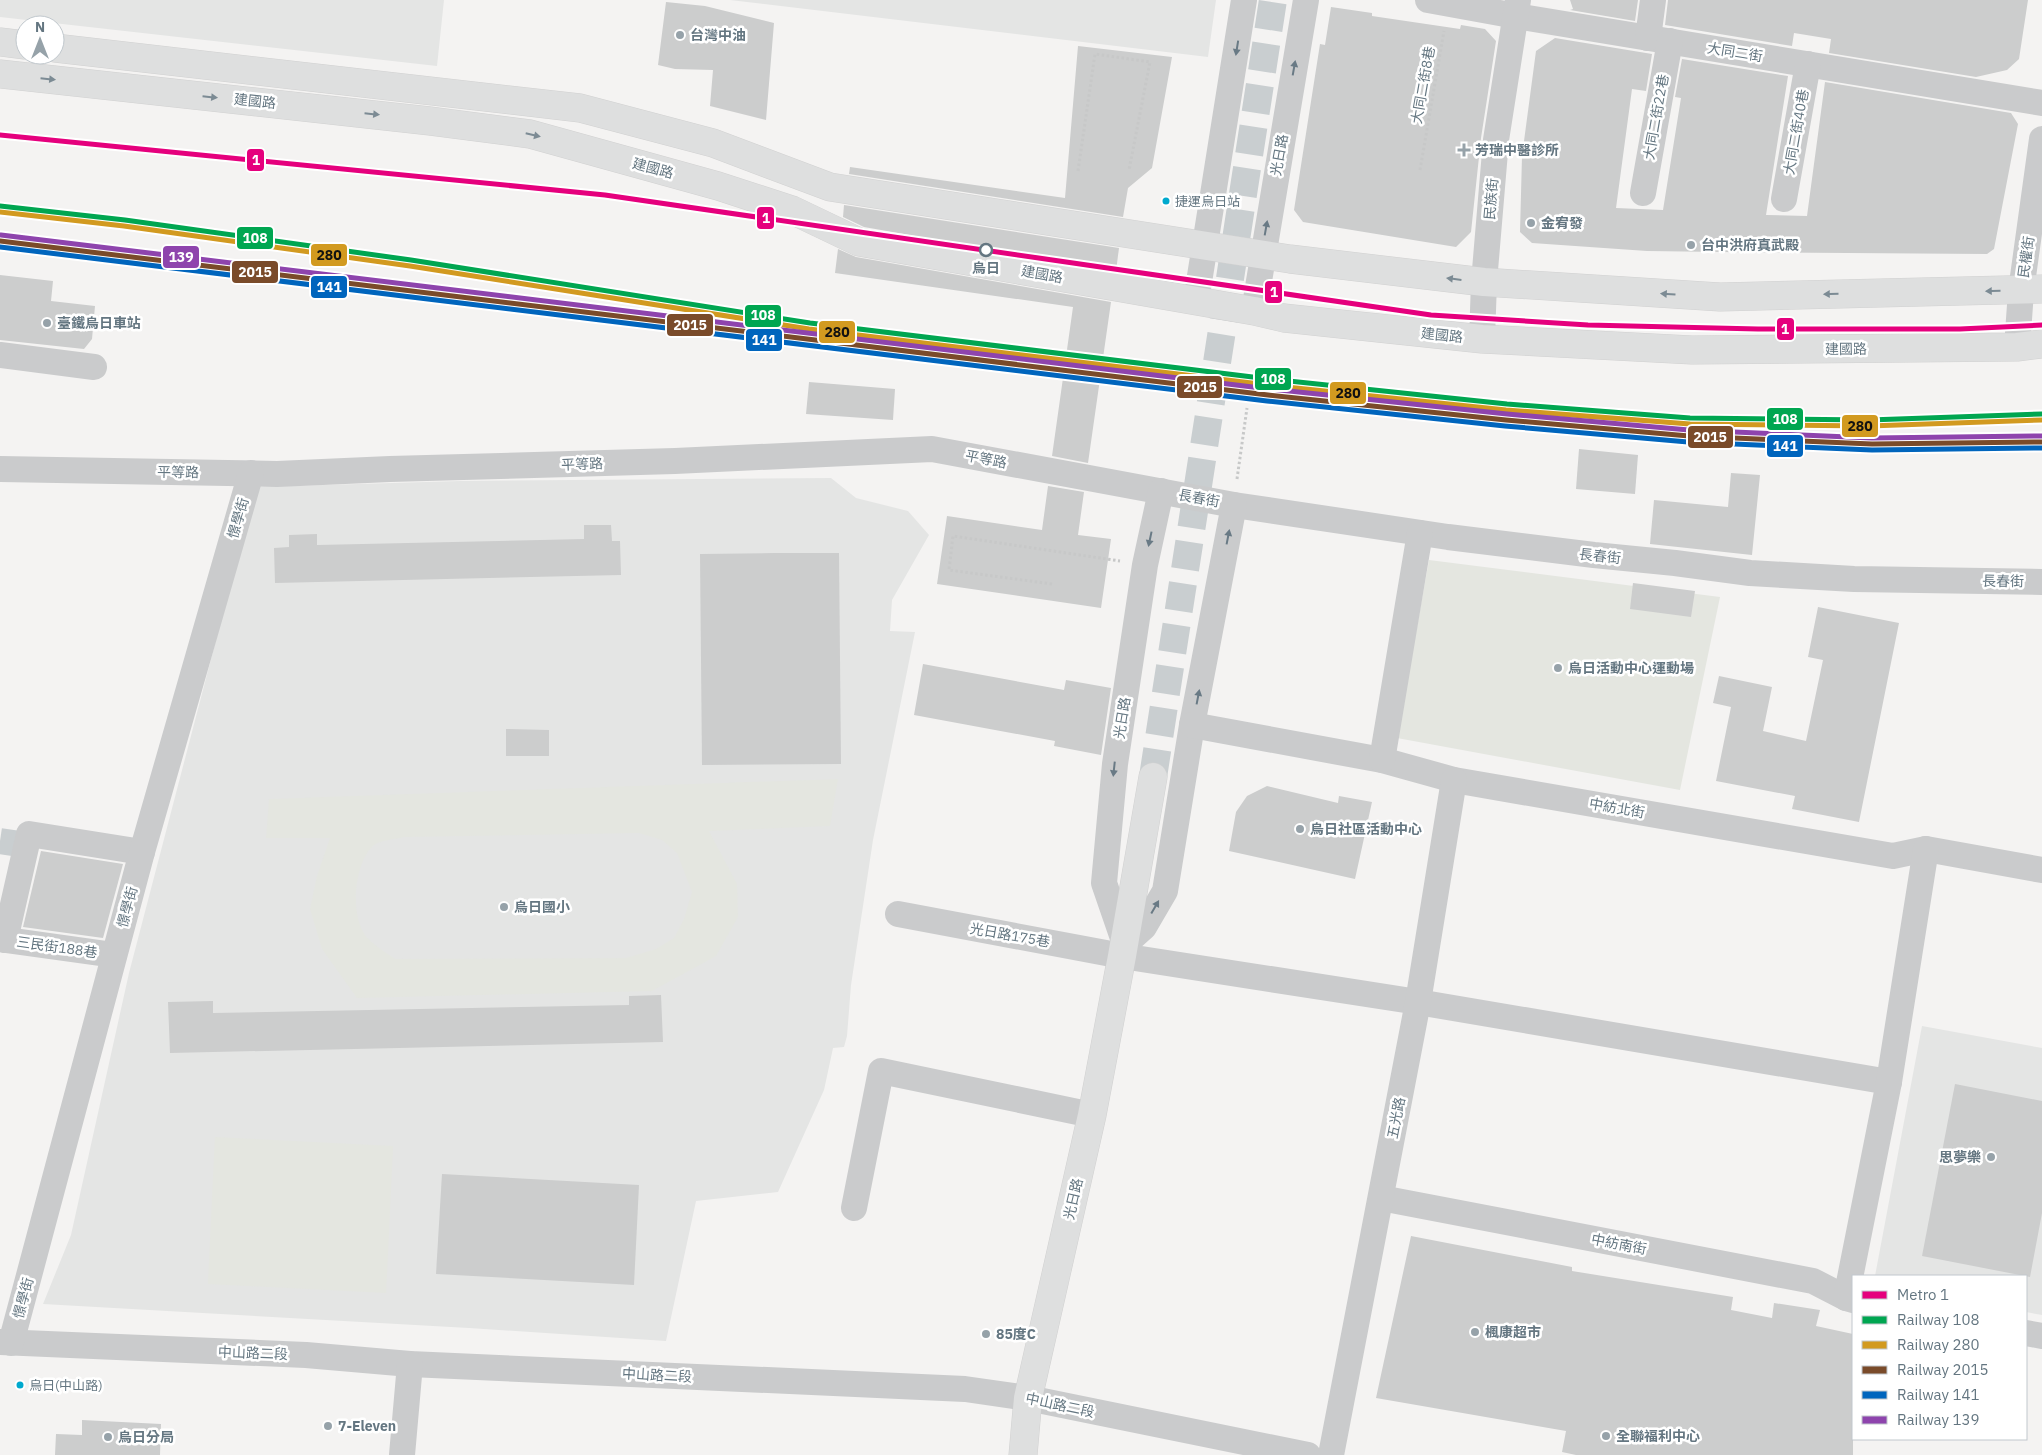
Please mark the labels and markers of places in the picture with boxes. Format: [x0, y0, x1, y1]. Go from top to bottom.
place label: 台灣中油 [690, 26, 746, 44]
marker: 台灣中油 [674, 29, 686, 41]
place label: 芳瑞中醫診所 [1475, 141, 1559, 159]
marker: 芳瑞中醫診所 [1457, 143, 1471, 157]
place label: 捷運烏日站 [1175, 193, 1240, 210]
marker: 捷運烏日站 [1161, 196, 1171, 206]
place label: 金宥發 [1541, 214, 1583, 232]
marker: 金宥發 [1525, 217, 1537, 229]
place label: 台中洪府真武殿 [1701, 236, 1799, 254]
marker: 台中洪府真武殿 [1685, 239, 1697, 251]
marker: 烏日 [979, 243, 993, 257]
place label: 烏日 [972, 259, 1000, 277]
place label: 臺鐵烏日車站 [57, 314, 141, 332]
marker: 臺鐵烏日車站 [41, 317, 53, 329]
place label: 烏日活動中心運動場 [1568, 659, 1694, 677]
marker: 烏日活動中心運動場 [1552, 662, 1564, 674]
place label: 烏日社區活動中心 [1310, 820, 1422, 838]
marker: 烏日社區活動中心 [1294, 823, 1306, 835]
place label: 烏日國小 [514, 898, 570, 916]
marker: 烏日國小 [498, 901, 510, 913]
place label: 思夢樂 [1939, 1148, 1981, 1166]
marker: 思夢樂 [1985, 1151, 1997, 1163]
place label: 楓康超市 [1485, 1323, 1541, 1341]
place label: 85度C [996, 1325, 1036, 1343]
marker: 楓康超市 [1469, 1326, 1481, 1338]
marker: 85度C [980, 1328, 992, 1340]
place label: 烏日(中山路) [29, 1377, 103, 1394]
marker: 烏日(中山路) [15, 1380, 25, 1390]
place label: 7-Eleven [338, 1417, 396, 1435]
marker: 7-Eleven [322, 1420, 334, 1432]
place label: 全聯福利中心 [1616, 1427, 1700, 1445]
place label: 烏日分局 [118, 1428, 174, 1446]
marker: 全聯福利中心 [1600, 1430, 1612, 1442]
marker: 烏日分局 [102, 1431, 114, 1443]

